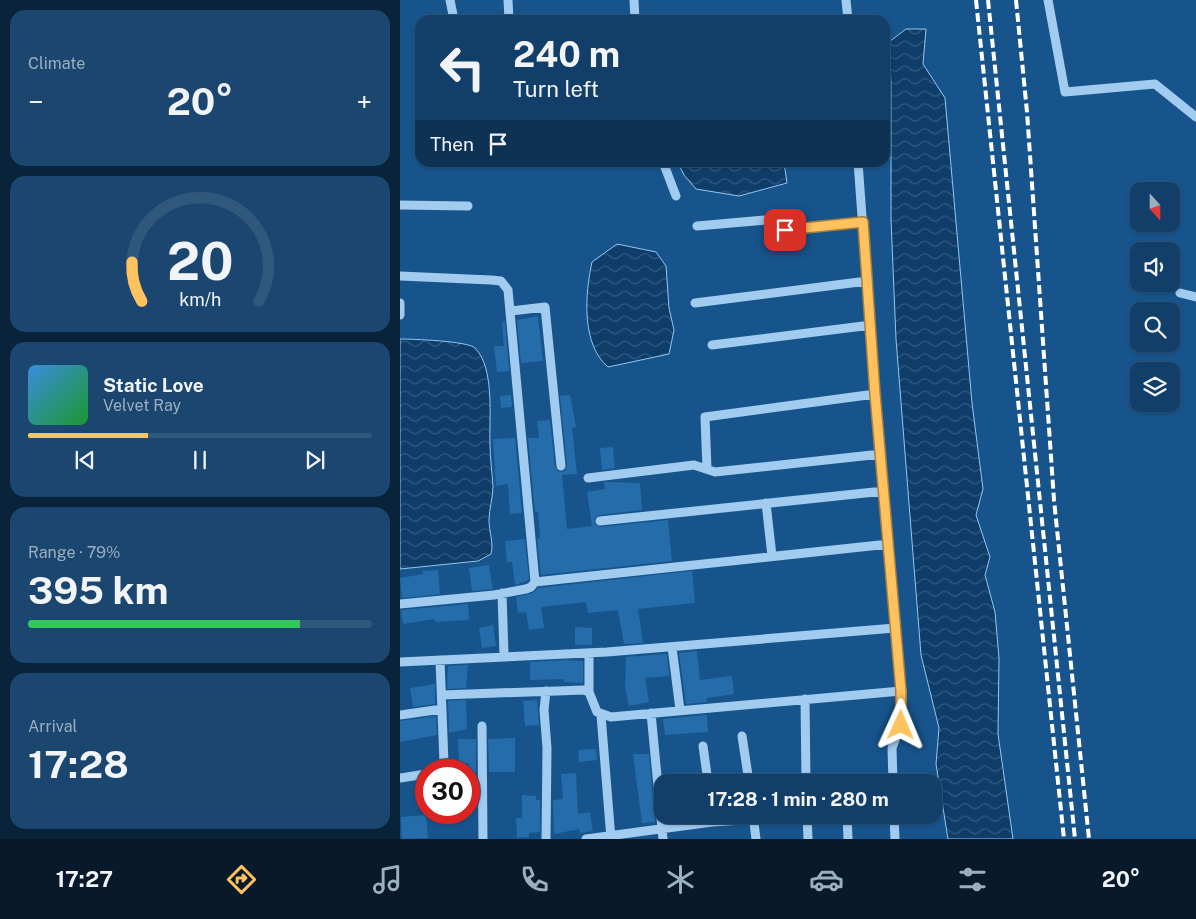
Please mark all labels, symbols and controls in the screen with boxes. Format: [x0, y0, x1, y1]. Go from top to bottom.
text: 240 m [513, 34, 620, 75]
icon: left [430, 35, 495, 100]
text: Climate [28, 54, 85, 73]
text: Turn left [513, 76, 599, 102]
text: 20° [167, 79, 233, 124]
text: − [28, 85, 44, 118]
text: + [356, 85, 372, 118]
icon: arrive [484, 130, 512, 158]
text: Then [430, 133, 474, 155]
north arrow [1130, 182, 1180, 232]
map controls [1130, 182, 1180, 412]
pin [764, 209, 806, 251]
icon: arrive [771, 216, 799, 244]
text: 20 [167, 231, 233, 292]
button: sound [1130, 242, 1180, 292]
text: km/h [179, 289, 221, 310]
button: search [1130, 302, 1180, 352]
button: layers [1130, 362, 1180, 412]
text: Static Love [103, 374, 204, 396]
text: Velvet Ray [103, 396, 181, 415]
icon: previous [71, 446, 99, 474]
icon: pause [186, 446, 214, 474]
icon: next [301, 446, 329, 474]
text: Range · 79% [28, 543, 121, 562]
text: 395 km [28, 568, 168, 613]
position arrow [874, 698, 926, 750]
text: Arrival [28, 717, 77, 736]
text: 17:28 [28, 742, 129, 787]
speed limit sign: 30 [415, 759, 480, 824]
text: 17:28 · 1 min · 280 m [707, 788, 889, 810]
icon: directions [224, 862, 259, 897]
icon: music [370, 862, 405, 897]
icon: phone [517, 862, 552, 897]
icon: climate [663, 862, 698, 897]
icon: car [809, 862, 844, 897]
icon: filters [955, 862, 990, 897]
text: 17:27 [56, 866, 113, 892]
text: 20° [1102, 866, 1140, 892]

